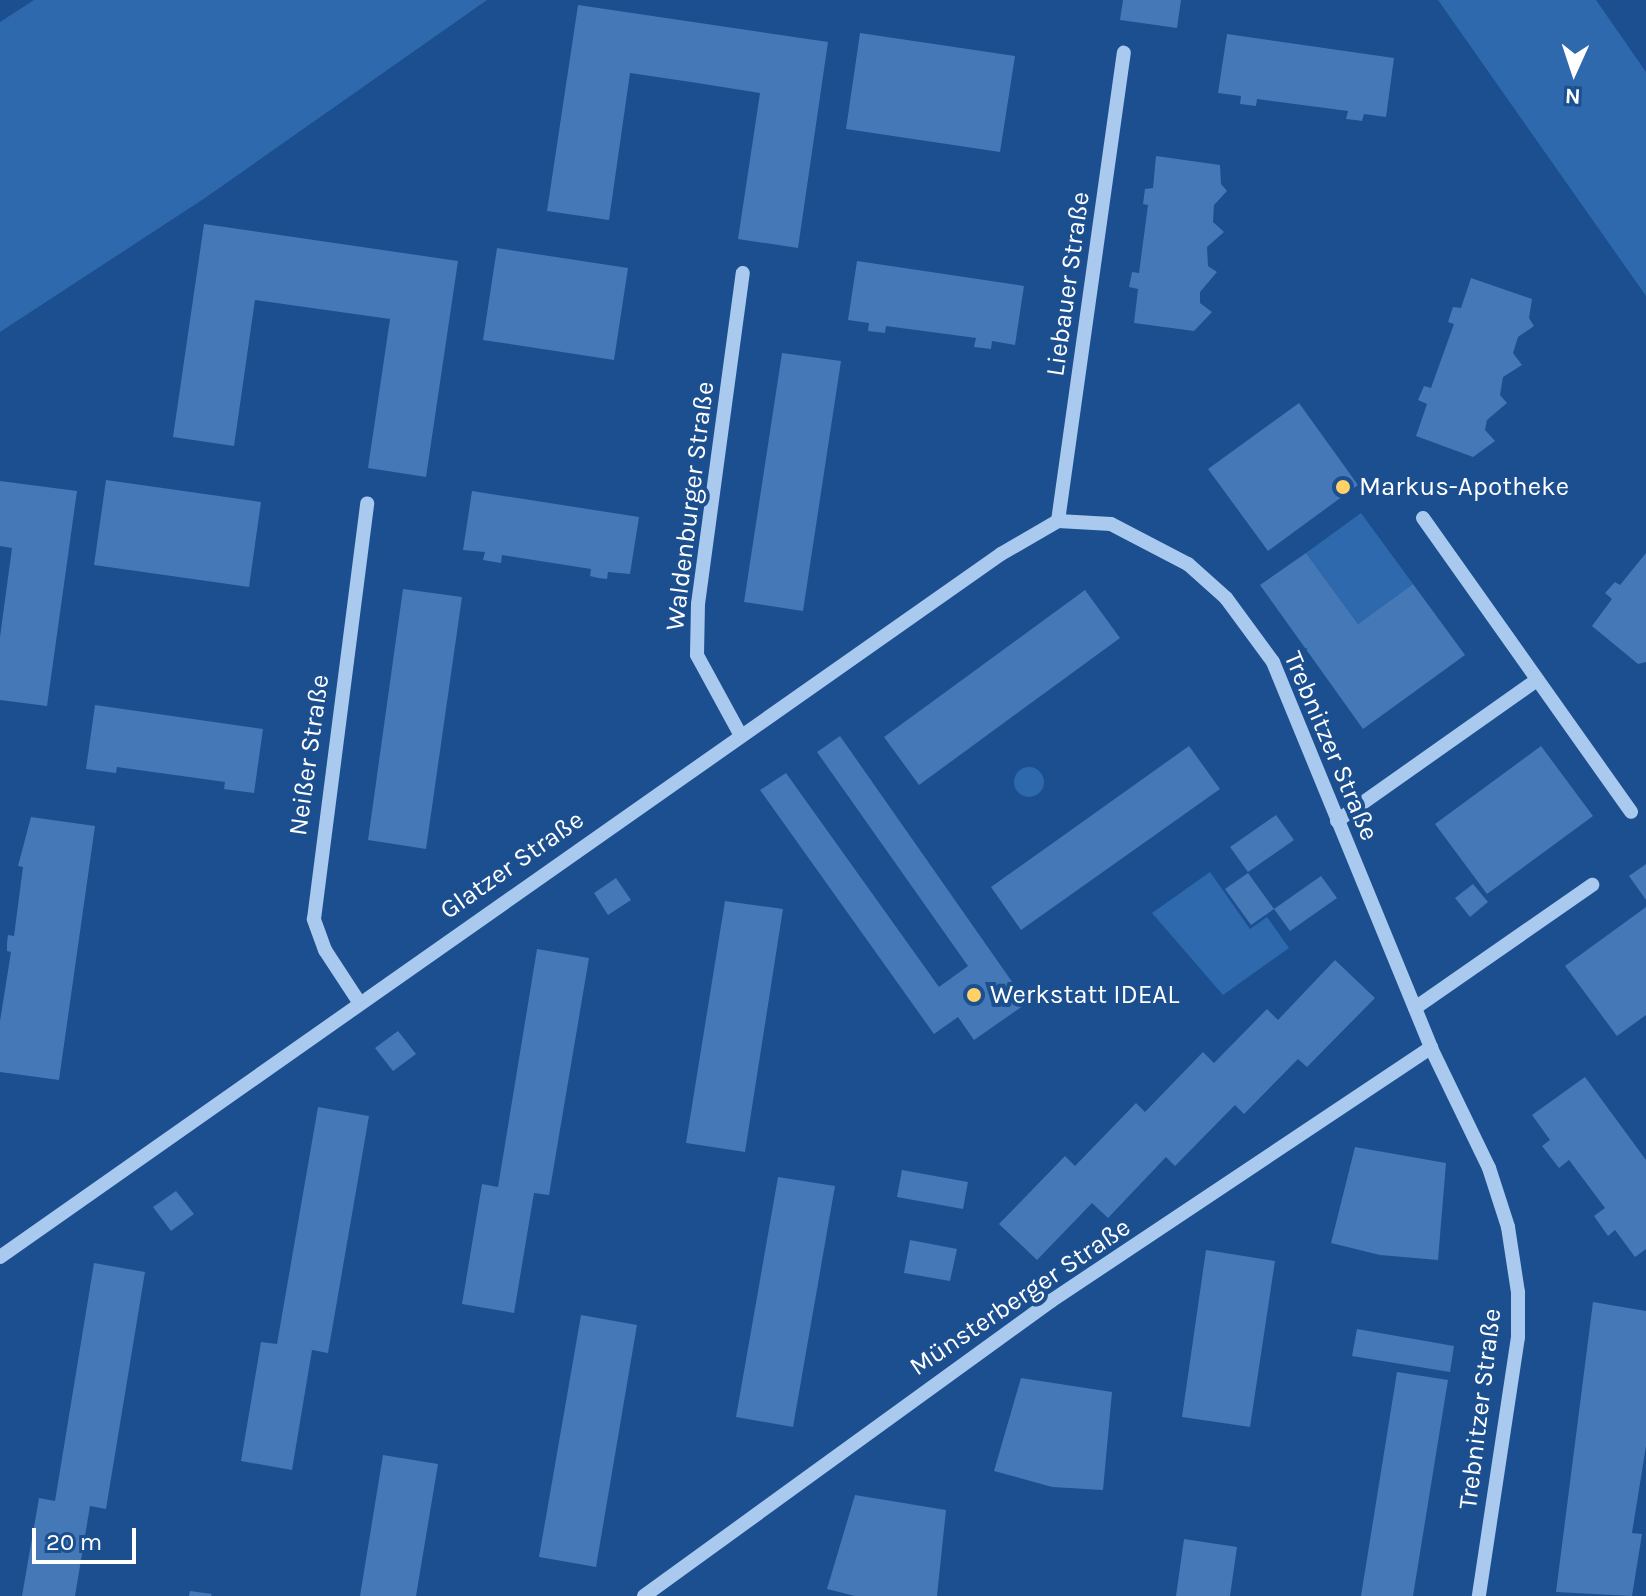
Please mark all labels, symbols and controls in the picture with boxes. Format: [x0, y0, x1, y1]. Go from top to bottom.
north arrow [1534, 32, 1614, 112]
text: N [1564, 83, 1581, 109]
street label: Liebauer Straße [1040, 190, 1096, 378]
street label: Waldenburger Straße [659, 380, 721, 632]
place label: Markus-Apotheke [1359, 471, 1569, 503]
marker: Markus-Apotheke [1334, 478, 1352, 496]
street label: Trebnitzer Straße [1277, 647, 1385, 845]
street label: Neißer Straße [282, 672, 336, 838]
street label: Glatzer Straße [434, 804, 590, 926]
place label: Werkstatt IDEAL [990, 979, 1179, 1011]
marker: Werkstatt IDEAL [965, 986, 983, 1004]
street label: Münsterberger Straße [904, 1212, 1136, 1382]
street label: Trebnitzer Straße [1452, 1307, 1508, 1511]
scale bar [36, 1512, 140, 1562]
text: 20 m [46, 1528, 102, 1556]

